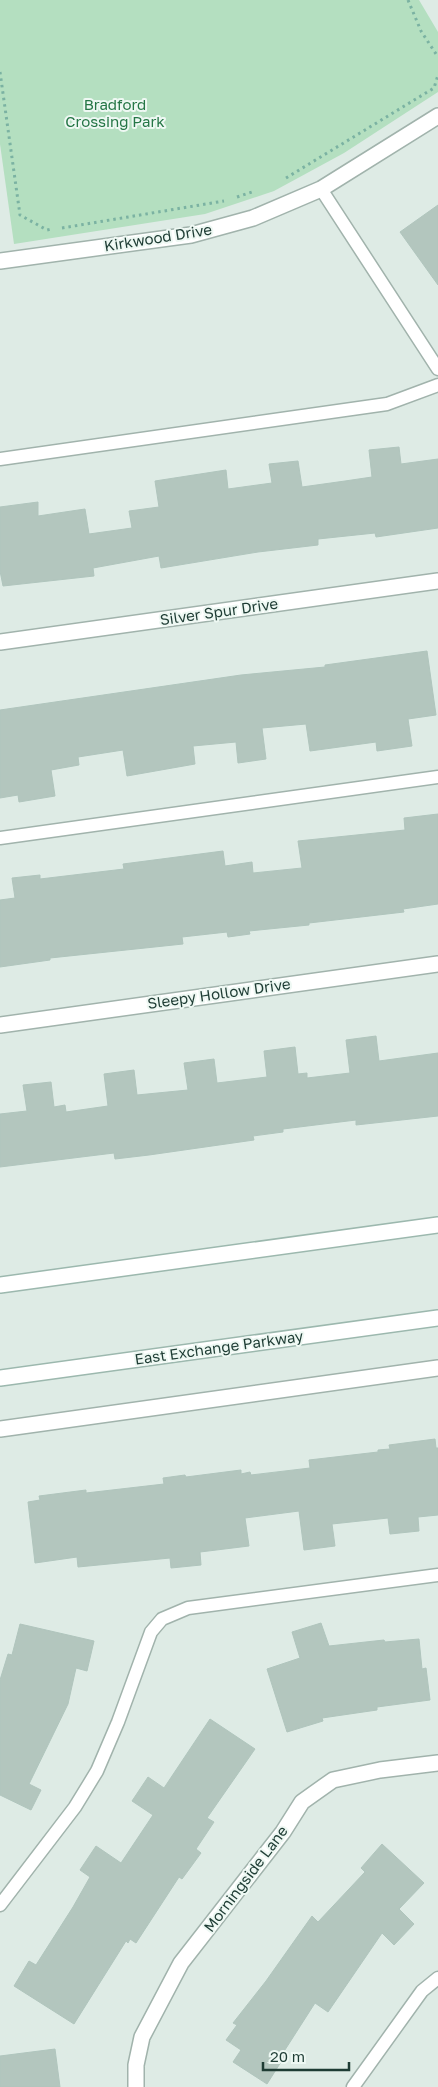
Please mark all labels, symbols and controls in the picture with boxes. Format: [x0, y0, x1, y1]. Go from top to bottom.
park label: Bradford Crossing Park [65, 95, 165, 130]
street label: Kirkwood Drive [103, 220, 213, 254]
street label: Silver Spur Drive [159, 594, 279, 628]
street label: Sleepy Hollow Drive [146, 974, 292, 1012]
street label: East Exchange Parkway [133, 1326, 305, 1368]
street label: Morningside Lane [199, 1822, 291, 1935]
scale bar [263, 2040, 349, 2072]
text: 20 m [270, 2047, 305, 2065]

